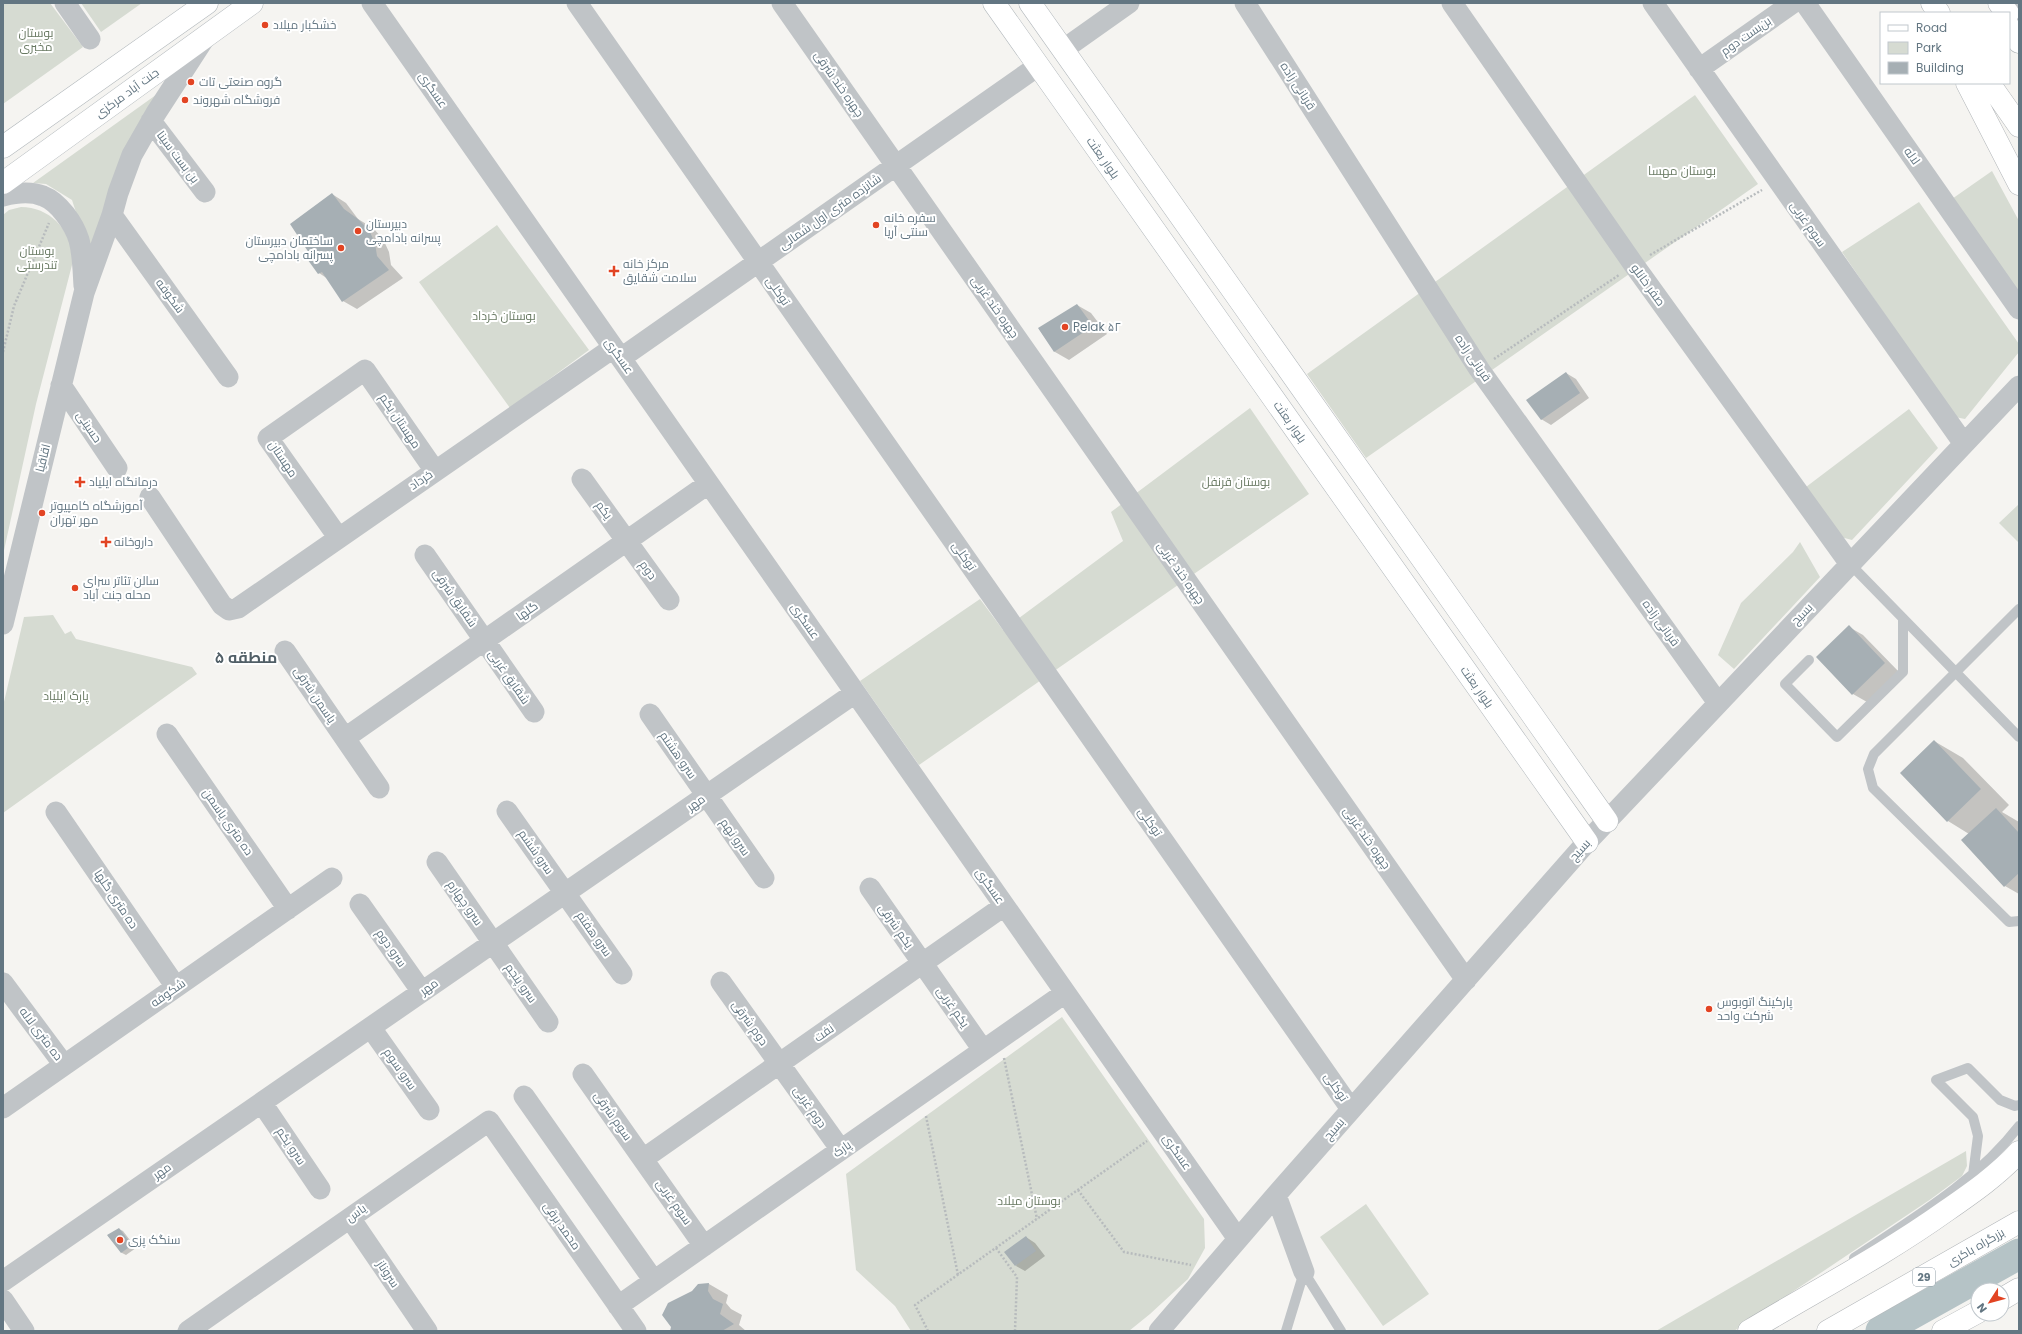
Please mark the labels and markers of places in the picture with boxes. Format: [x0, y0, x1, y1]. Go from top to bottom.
place label: خشکبار میلاد [273, 16, 336, 33]
marker: خشکبار میلاد [260, 20, 270, 30]
place label: گروه صنعتی تات [199, 73, 282, 90]
marker: گروه صنعتی تات [186, 77, 196, 87]
place label: فروشگاه شهروند [193, 91, 280, 108]
marker: فروشگاه شهروند [180, 95, 190, 105]
place label: سفره خانه سنتی آریا [884, 209, 936, 240]
place label: دبیرستان پسرانه بادامچی [366, 215, 442, 247]
marker: سفره خانه سنتی آریا [871, 220, 881, 230]
marker: دبیرستان پسرانه بادامچی [353, 226, 363, 236]
place label: ساختمان دبیرستان پسرانه بادامچی [245, 232, 334, 264]
marker: ساختمان دبیرستان پسرانه بادامچی [336, 243, 346, 253]
place label: مرکز خانه سلامت شقایق [623, 255, 697, 286]
marker: مرکز خانه سلامت شقایق [608, 265, 620, 277]
place label: Pelak ۵۲ [1073, 318, 1121, 335]
marker: Pelak ۵۲ [1060, 322, 1070, 332]
place label: درمانگاه ایلیاد [89, 473, 158, 490]
marker: درمانگاه ایلیاد [74, 476, 86, 488]
place label: آموزشگاه کامپیوتر مهر تهران [49, 497, 144, 528]
marker: آموزشگاه کامپیوتر مهر تهران [37, 508, 47, 518]
place label: داروخانه [114, 533, 153, 550]
marker: داروخانه [101, 537, 111, 547]
place label: سالن تئاتر سرای محله جنت آباد [83, 572, 159, 603]
marker: سالن تئاتر سرای محله جنت آباد [70, 583, 80, 593]
place label: پارکینگ اتوبوس شرکت واحد [1717, 993, 1793, 1024]
marker: پارکینگ اتوبوس شرکت واحد [1704, 1004, 1714, 1014]
place label: سنگک پزی [128, 1231, 181, 1249]
marker: سنگک پزی [115, 1235, 125, 1245]

